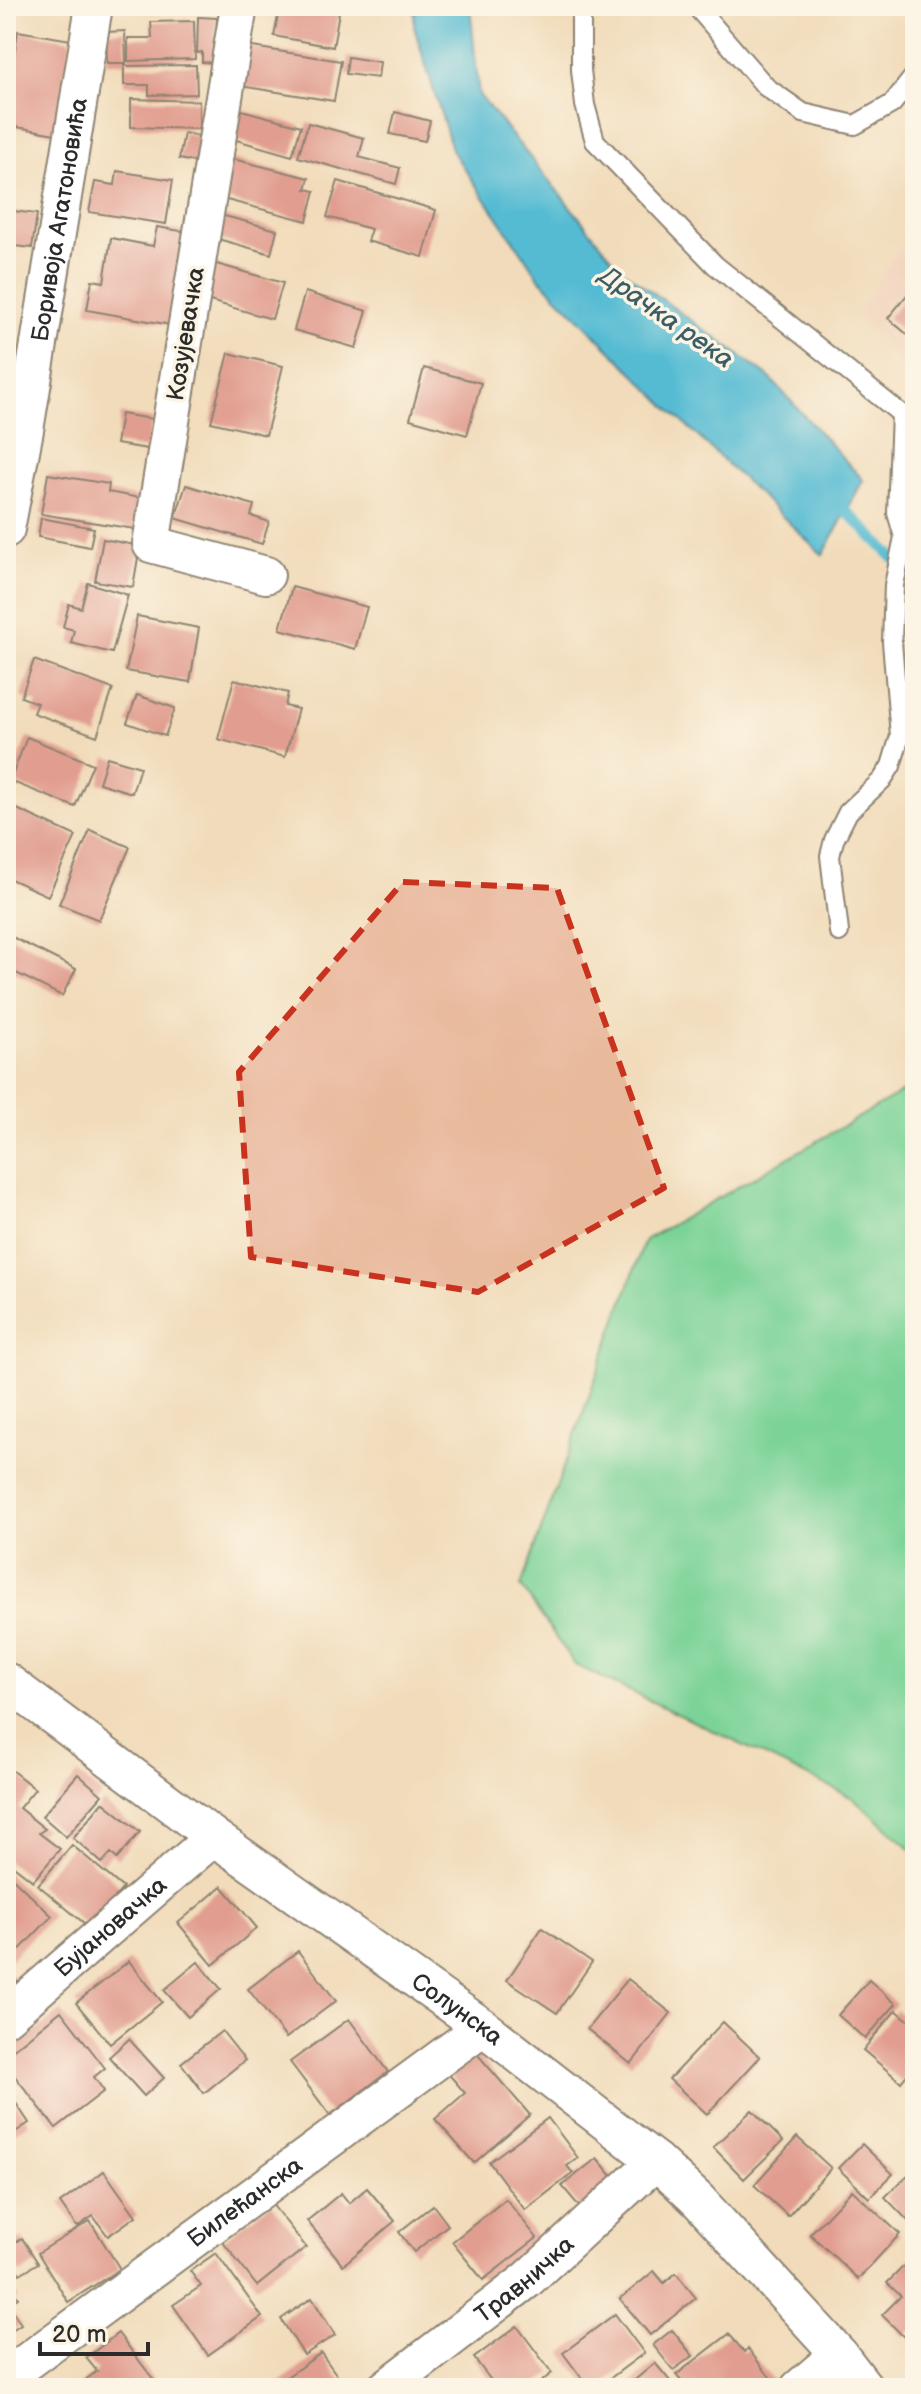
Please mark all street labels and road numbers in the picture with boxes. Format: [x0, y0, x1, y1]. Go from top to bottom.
street label: Боривоја Агатоновића [25, 96, 93, 344]
street label: Козујевачка [161, 265, 211, 403]
street label: Бујановачка [48, 1870, 173, 1983]
street label: Солунска [406, 1967, 509, 2051]
street label: Билећанска [182, 2150, 308, 2254]
street label: Травничка [469, 2230, 580, 2329]

